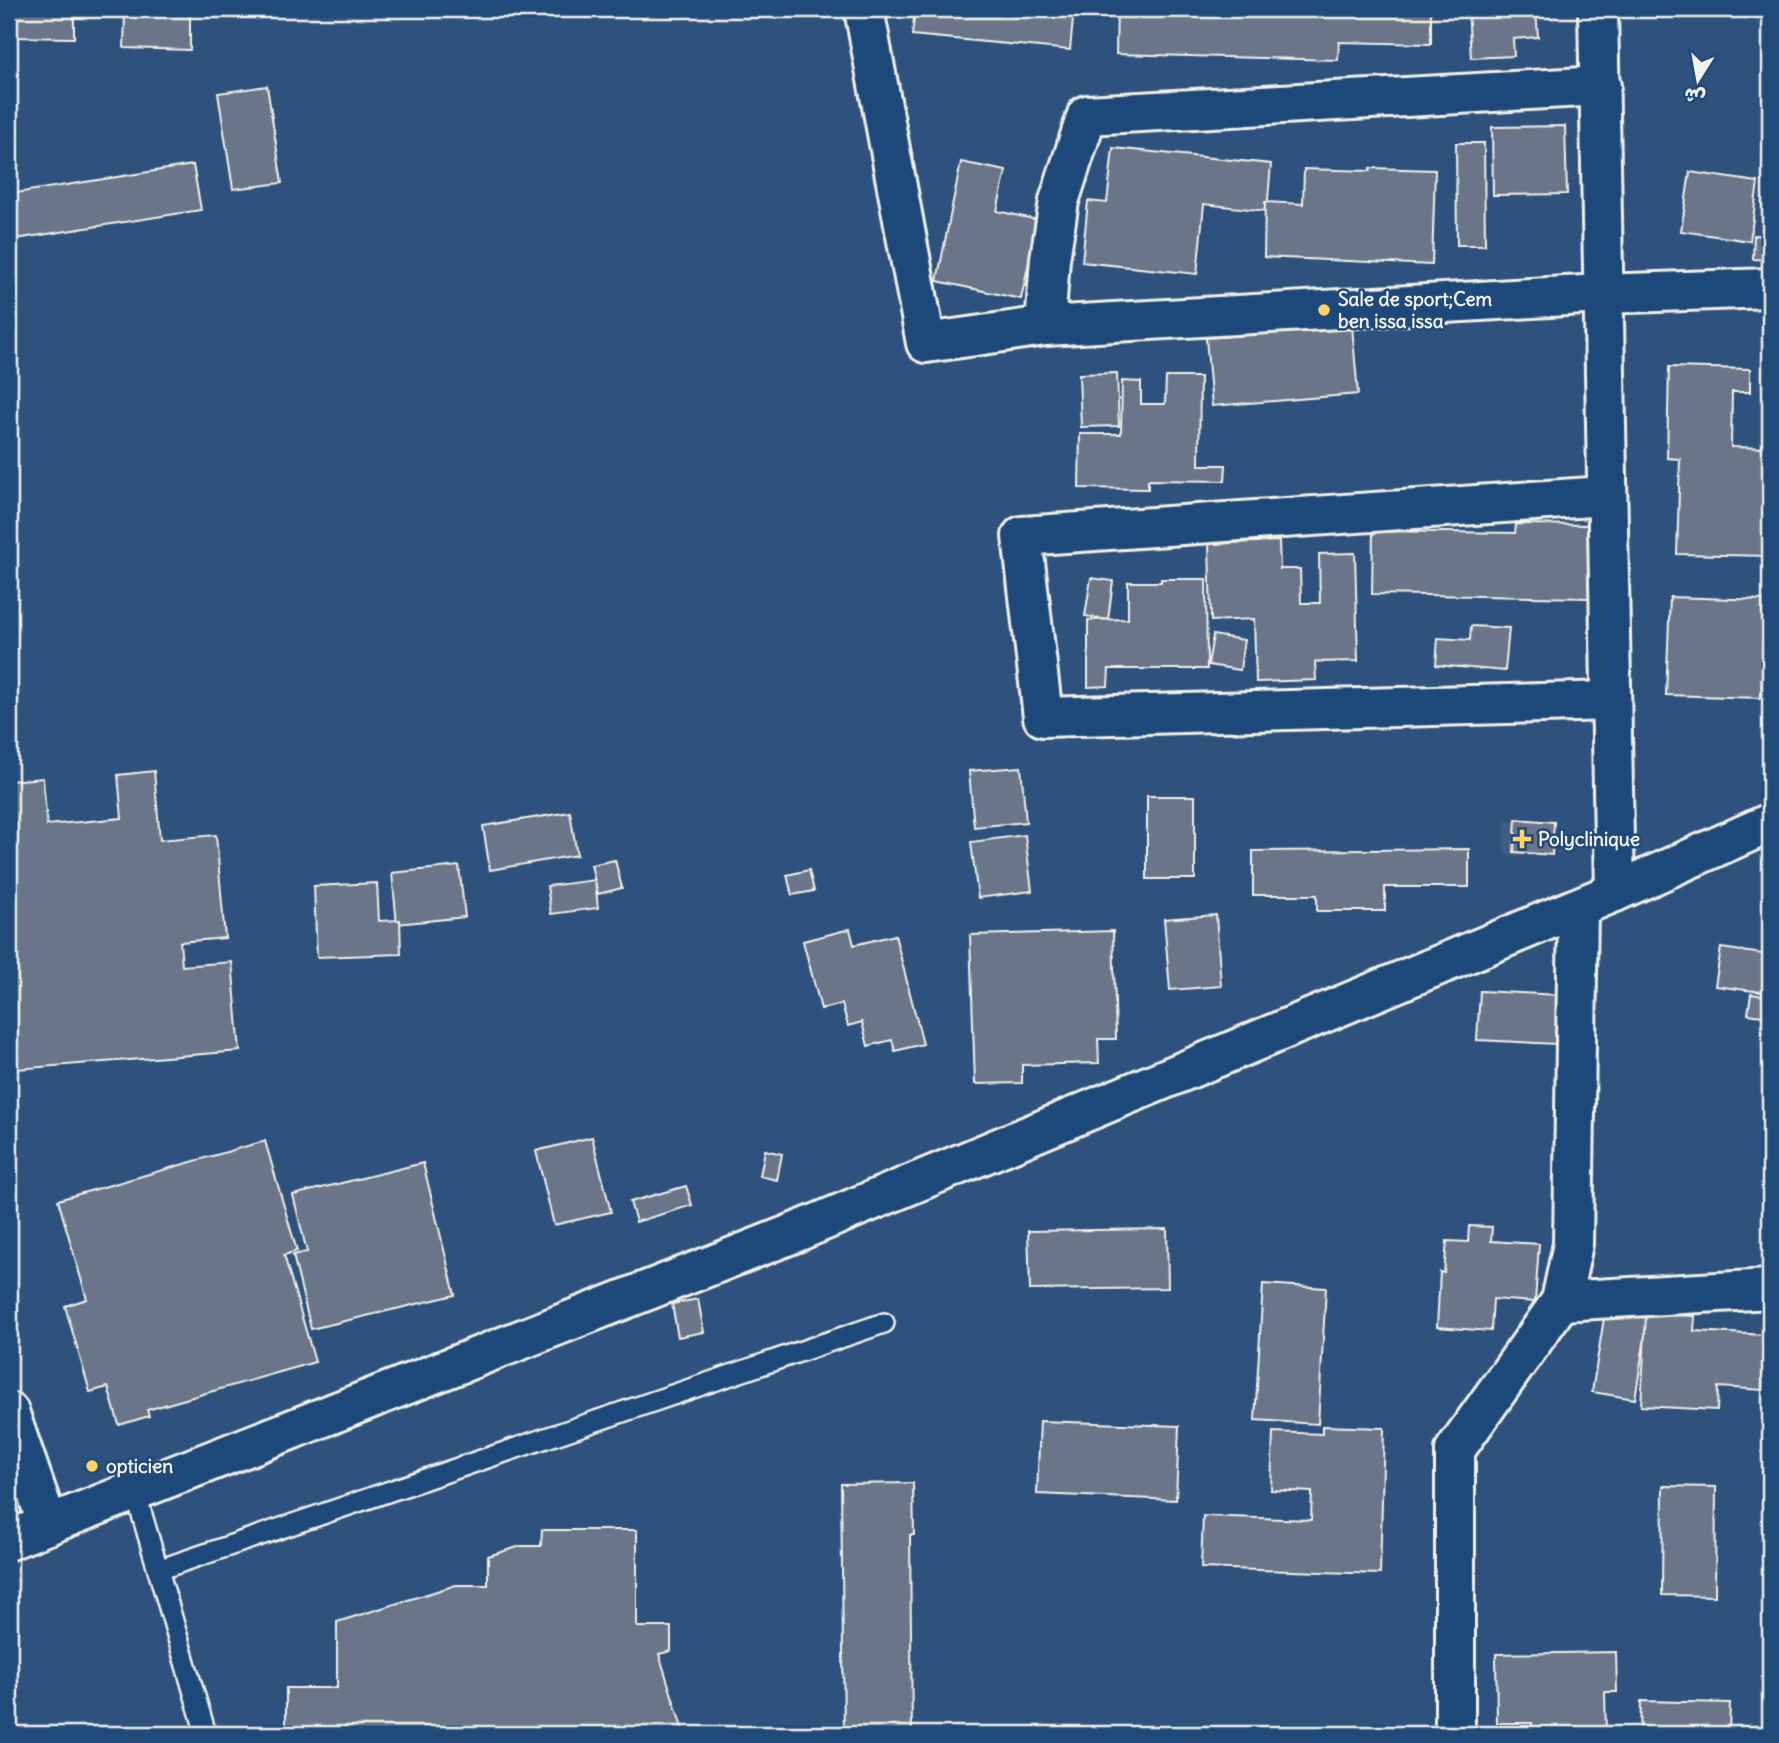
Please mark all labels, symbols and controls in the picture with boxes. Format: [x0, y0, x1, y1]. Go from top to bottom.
north arrow [1664, 46, 1734, 116]
text: ش [1682, 83, 1707, 110]
place label: Sale de sport;Cem ben issa issa [1338, 287, 1492, 333]
marker: Sale de sport;Cem ben issa issa [1316, 302, 1332, 318]
place label: Polyclinique [1538, 827, 1640, 851]
marker: Polyclinique [1512, 829, 1532, 849]
place label: opticien [106, 1454, 173, 1478]
marker: opticien [84, 1458, 100, 1474]

